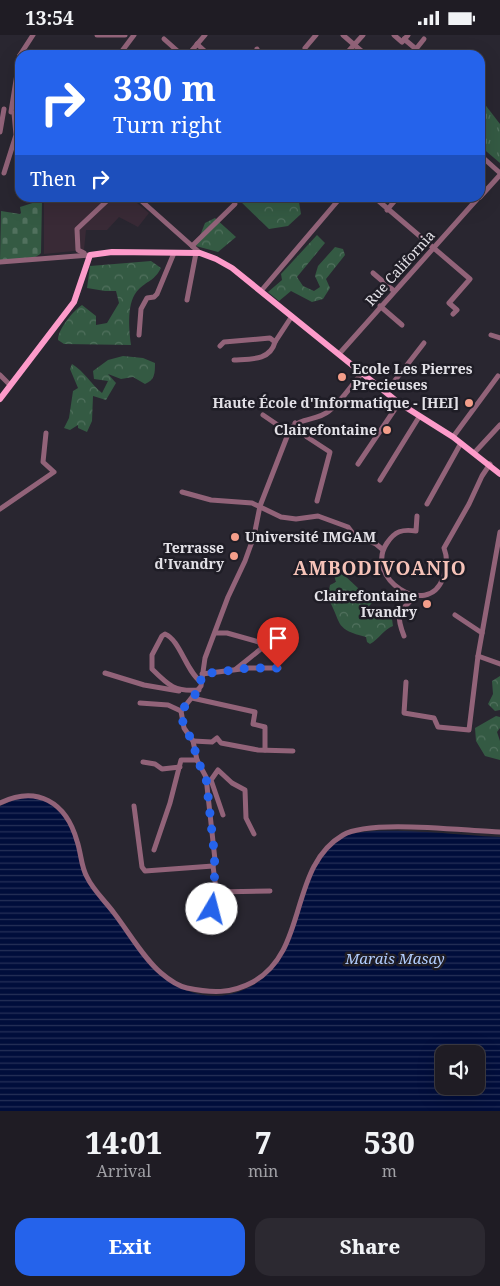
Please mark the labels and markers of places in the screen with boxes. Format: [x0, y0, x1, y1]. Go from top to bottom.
place label: Ecole Les Pierres Precieuses [352, 359, 473, 394]
marker: Ecole Les Pierres Precieuses [336, 371, 348, 383]
place label: Haute École d'Informatique - [HEI] [212, 393, 459, 412]
marker: Haute École d'Informatique - [HEI] [463, 397, 475, 409]
place label: Clairefontaine [274, 420, 377, 439]
marker: Clairefontaine [381, 424, 393, 436]
place label: Université IMGAM [245, 527, 376, 546]
marker: Université IMGAM [229, 531, 241, 543]
place label: Terrasse d'Ivandry [155, 538, 225, 573]
marker: Terrasse d'Ivandry [228, 550, 240, 562]
place label: Clairefontaine Ivandry [314, 586, 418, 621]
marker: Clairefontaine Ivandry [421, 598, 433, 610]
pin [257, 617, 299, 668]

